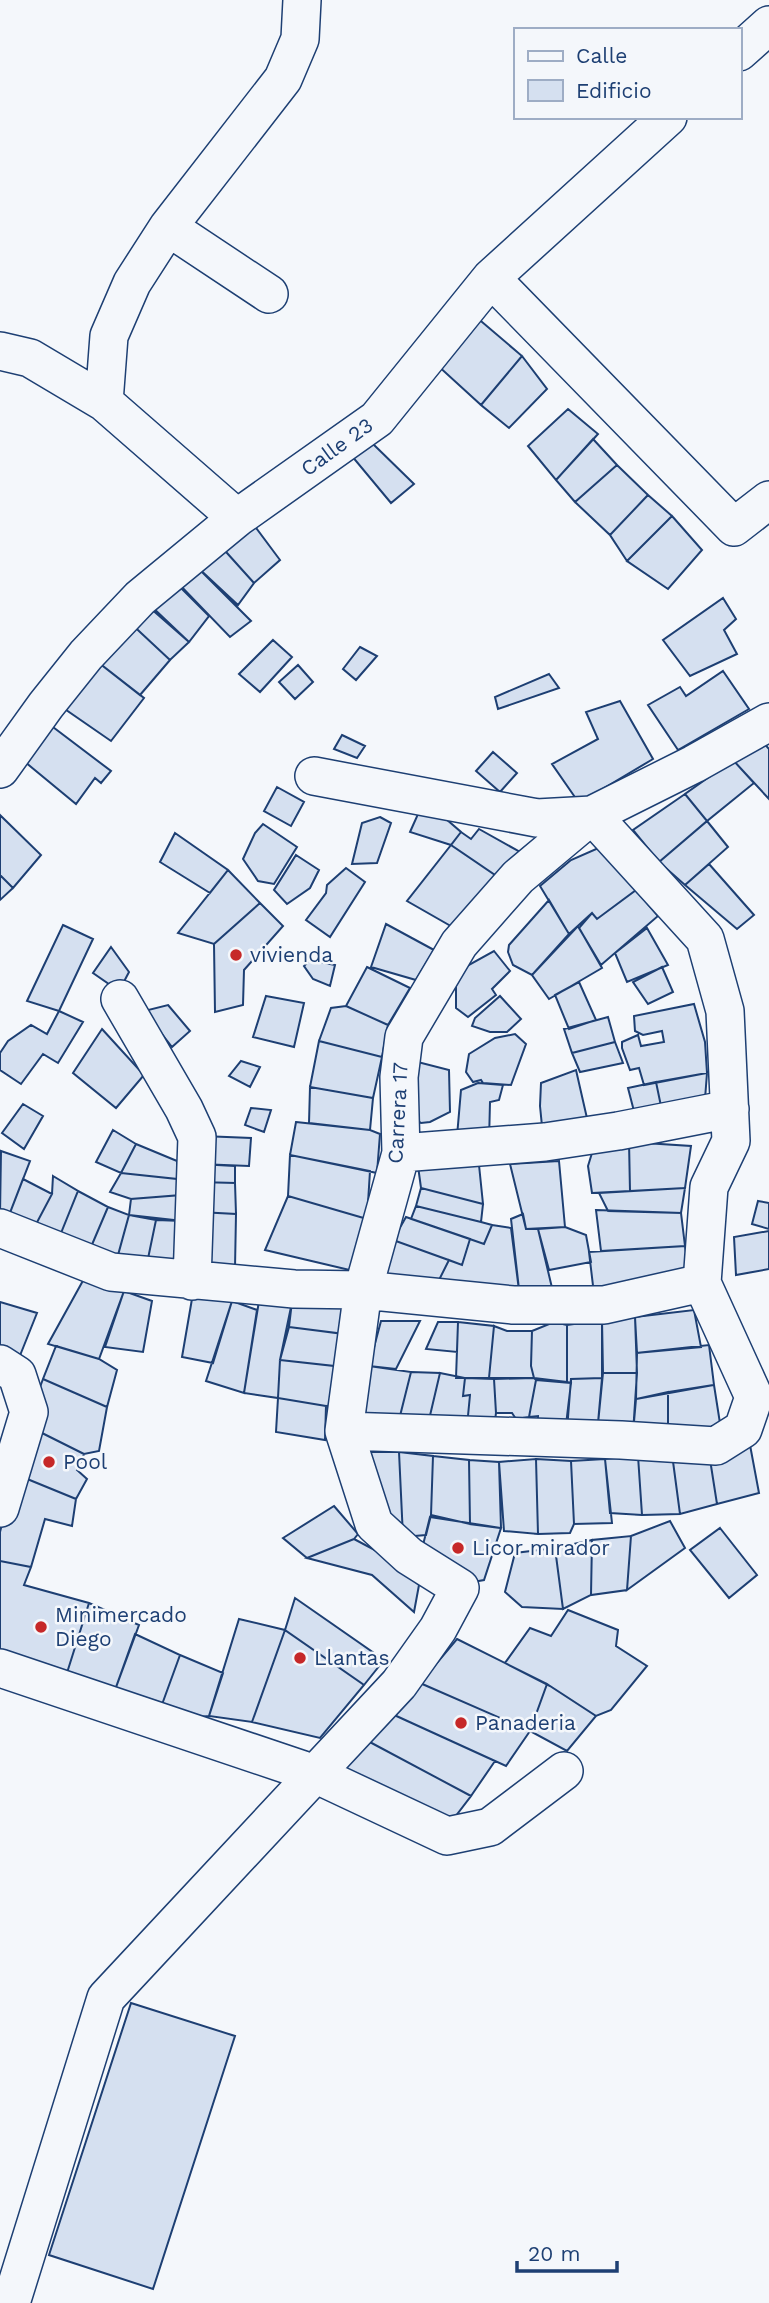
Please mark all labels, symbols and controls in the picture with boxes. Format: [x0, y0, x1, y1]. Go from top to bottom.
legend [514, 28, 741, 119]
text: Calle [576, 43, 627, 68]
text: Edificio [576, 78, 652, 103]
street label: Calle 23 [296, 412, 378, 481]
place label: vivienda [250, 942, 333, 967]
marker: vivienda [228, 947, 244, 963]
street label: Carrera 17 [382, 1061, 413, 1164]
place label: Pool [63, 1449, 108, 1474]
marker: Pool [41, 1454, 57, 1470]
place label: Licor mirador [472, 1535, 610, 1560]
marker: Licor mirador [450, 1540, 466, 1556]
place label: Minimercado Diego [55, 1602, 187, 1651]
marker: Minimercado Diego [33, 1619, 49, 1635]
place label: Llantas [314, 1645, 389, 1670]
marker: Llantas [292, 1650, 308, 1666]
place label: Panaderia [475, 1710, 576, 1735]
marker: Panaderia [453, 1715, 469, 1731]
scale bar [517, 2230, 617, 2274]
text: 20 m [528, 2241, 580, 2266]

